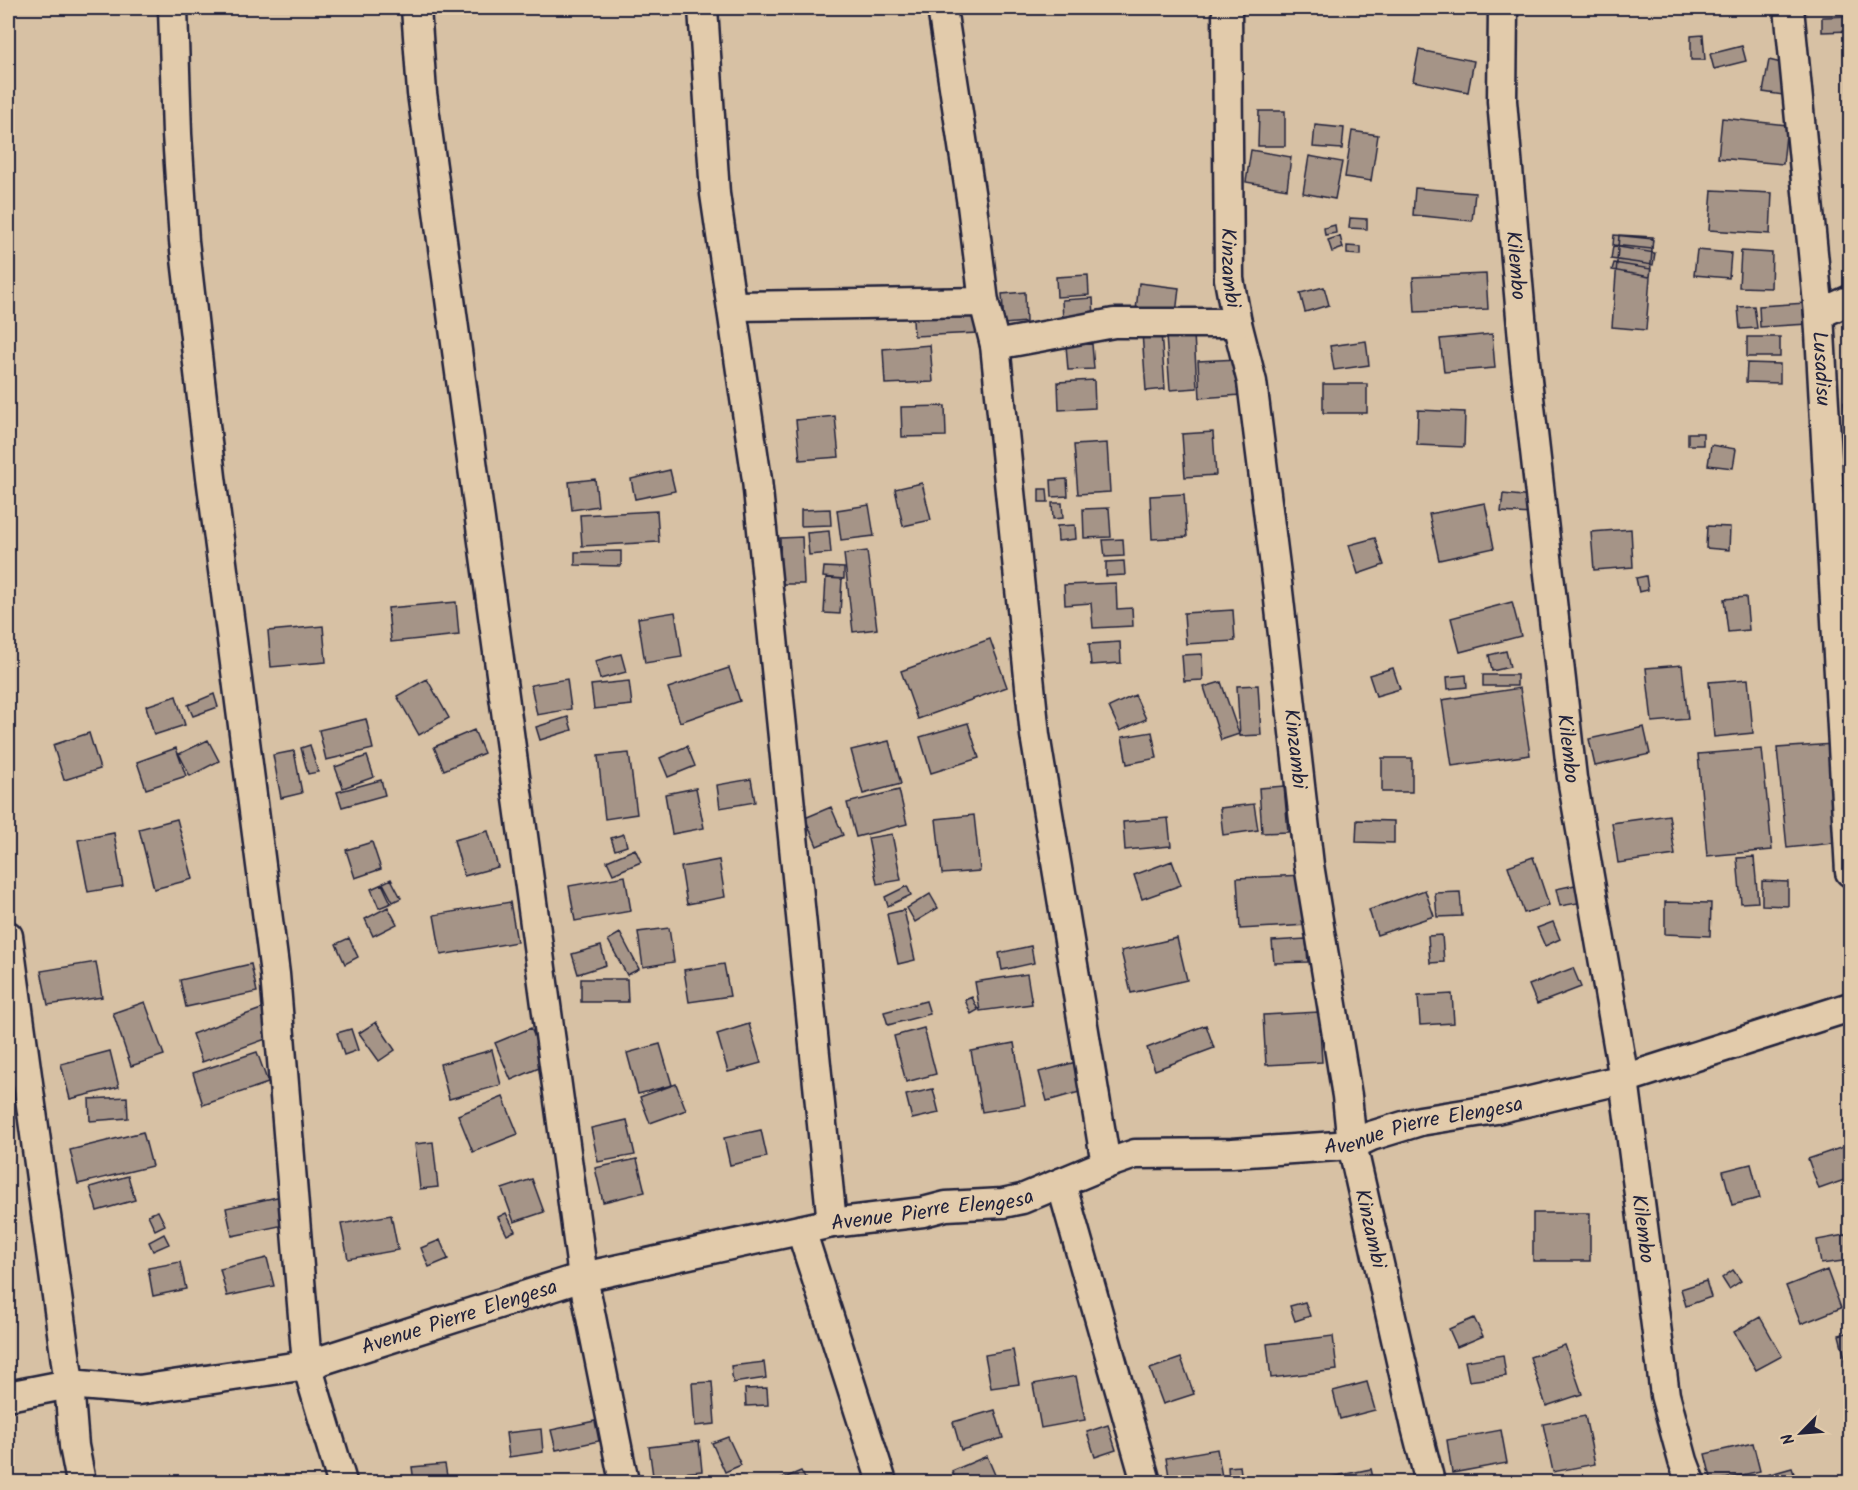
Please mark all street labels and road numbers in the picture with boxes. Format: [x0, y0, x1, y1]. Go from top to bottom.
street label: Kinzambi [1211, 228, 1249, 312]
street label: Kilembo [1496, 230, 1534, 301]
street label: Lusadisu [1802, 330, 1839, 407]
street label: Kinzambi [1273, 707, 1315, 792]
street label: Kilembo [1547, 712, 1588, 786]
street label: Avenue Pierre Elengesa [1323, 1088, 1527, 1165]
street label: Avenue Pierre Elengesa [829, 1181, 1040, 1241]
street label: Kinzambi [1345, 1186, 1395, 1273]
street label: Kilembo [1621, 1192, 1663, 1265]
street label: Avenue Pierre Elengesa [357, 1271, 562, 1365]

